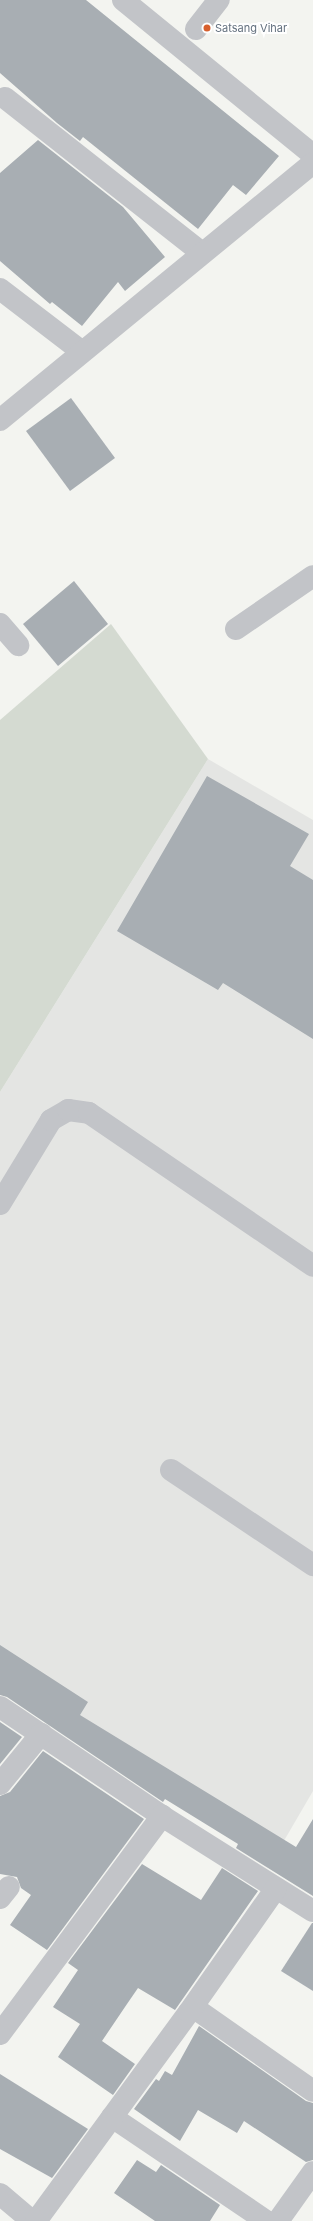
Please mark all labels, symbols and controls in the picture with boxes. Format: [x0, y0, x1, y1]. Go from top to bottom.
place label: Satsang Vihar [215, 21, 287, 35]
marker: Satsang Vihar [202, 23, 212, 33]

